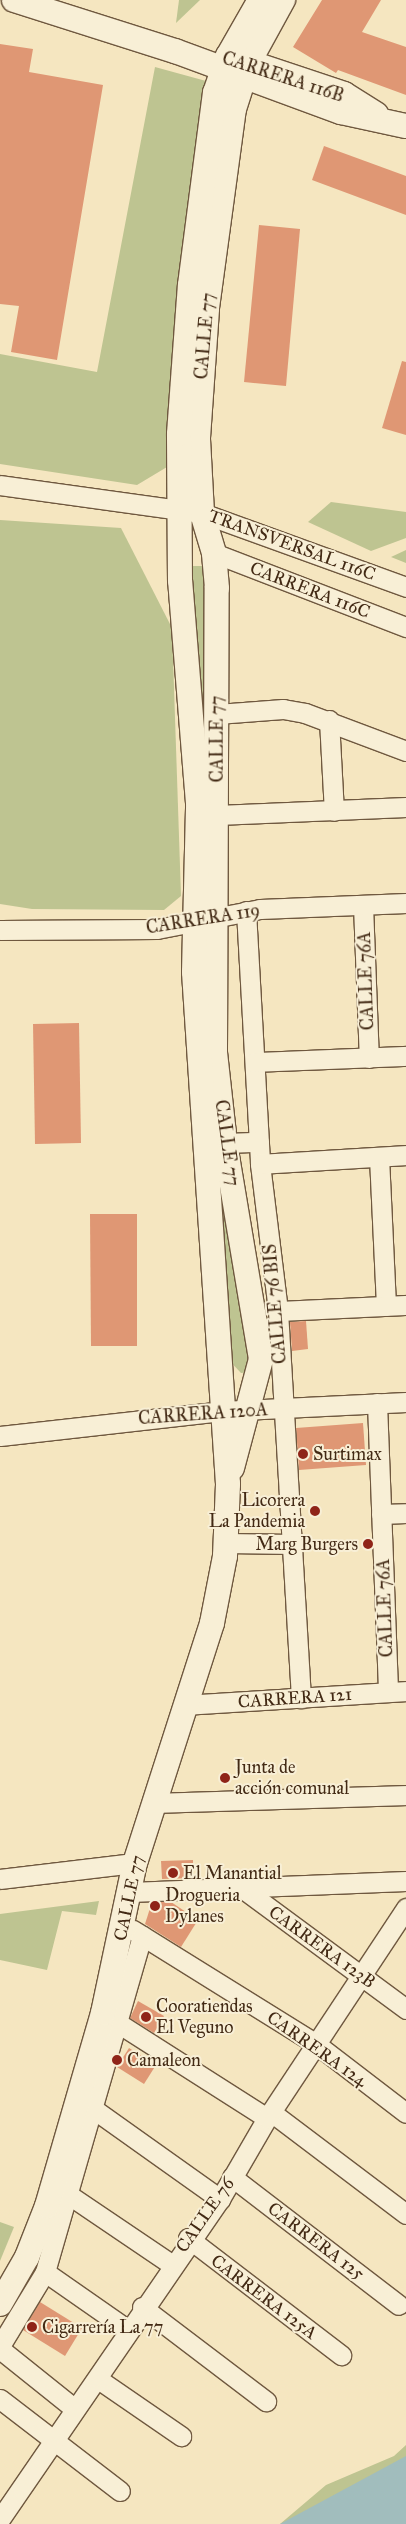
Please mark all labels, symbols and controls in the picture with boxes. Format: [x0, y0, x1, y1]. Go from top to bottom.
street label: CARRERA 116B [219, 47, 347, 107]
street label: CALLE 77 [190, 292, 220, 380]
street label: TRANSVERSAL 116C [206, 505, 378, 585]
street label: CARRERA 116C [247, 557, 373, 623]
street label: CALLE 77 [206, 696, 228, 782]
street label: CARRERA 119 [145, 899, 261, 939]
street label: CALLE 76A [353, 931, 379, 1031]
street label: CALLE 77 [210, 1098, 244, 1188]
street label: CALLE 76 BIS [259, 1243, 291, 1365]
street label: CARRERA 120A [137, 1399, 269, 1429]
place label: Surtimax [313, 1443, 382, 1465]
marker: Surtimax [297, 1448, 309, 1460]
place label: Licorera La Pandemia [209, 1490, 305, 1532]
marker: Licorera La Pandemia [309, 1505, 321, 1517]
place label: Marg Burgers [255, 1533, 358, 1555]
marker: Marg Burgers [362, 1538, 374, 1550]
street label: CALLE 76A [372, 1558, 398, 1658]
street label: CARRERA 121 [237, 1683, 353, 1713]
place label: Junta de acción comunal [235, 1757, 349, 1800]
marker: Junta de acción comunal [219, 1772, 231, 1784]
street label: CALLE 77 [109, 1853, 149, 1943]
place label: El Manantial [183, 1862, 282, 1884]
marker: El Manantial [167, 1867, 179, 1879]
place label: Drogueria Dylanes [165, 1885, 240, 1928]
marker: Drogueria Dylanes [149, 1900, 161, 1912]
street label: CARRERA 123B [265, 1901, 379, 1993]
place label: Cooratiendas El Veguno [156, 1996, 253, 2038]
street label: CARRERA 124 [263, 2007, 371, 2091]
marker: Cooratiendas El Veguno [140, 2011, 152, 2023]
place label: Camaleon [127, 2049, 201, 2071]
marker: Camaleon [111, 2054, 123, 2066]
street label: CALLE 76 [171, 2173, 239, 2257]
street label: CARRERA 125 [263, 2198, 369, 2284]
street label: CARRERA 125A [207, 2250, 321, 2344]
place label: Cigarrería La 77 [42, 2316, 163, 2338]
marker: Cigarrería La 77 [26, 2321, 38, 2333]

